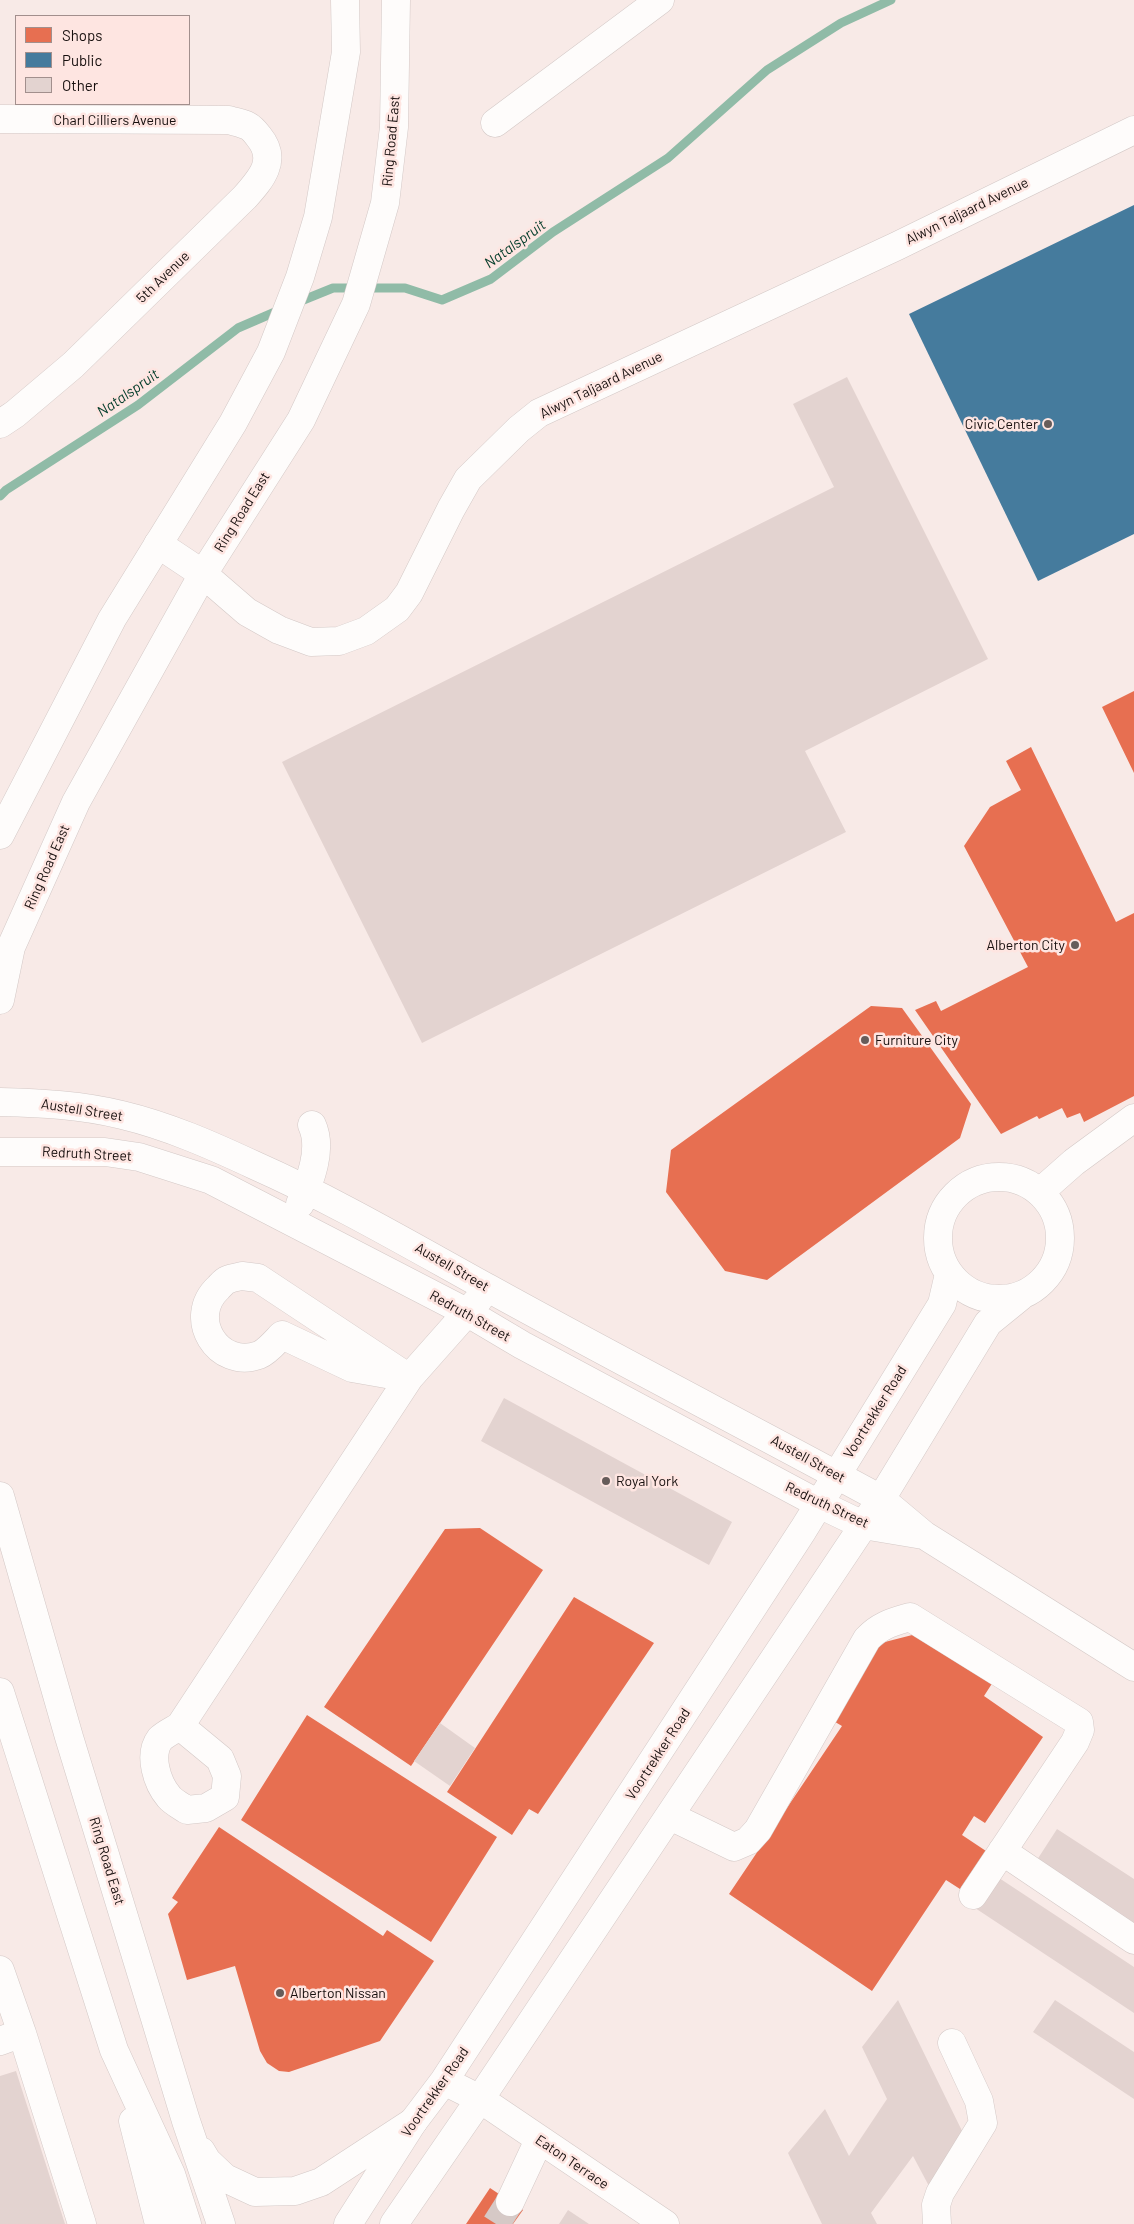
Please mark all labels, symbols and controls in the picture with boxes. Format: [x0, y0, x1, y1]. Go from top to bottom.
legend [15, 15, 190, 105]
text: Shops [62, 26, 102, 44]
text: Public [62, 51, 102, 69]
text: Other [62, 76, 98, 94]
street label: Ring Road East [379, 95, 403, 187]
street label: Charl Cilliers Avenue [54, 112, 176, 128]
street label: Alwyn Taljaard Avenue [903, 174, 1031, 248]
water label: Natalspruit [481, 216, 549, 272]
street label: 5th Avenue [133, 248, 193, 306]
street label: Alwyn Taljaard Avenue [537, 348, 665, 422]
water label: Natalspruit [94, 365, 162, 421]
place label: Civic Center [965, 416, 1038, 432]
marker: Civic Center [1042, 418, 1054, 430]
street label: Ring Road East [211, 469, 273, 555]
street label: Ring Road East [21, 822, 73, 912]
place label: Alberton City [986, 937, 1065, 953]
marker: Alberton City [1069, 939, 1081, 951]
place label: Furniture City [875, 1032, 958, 1048]
marker: Furniture City [859, 1034, 871, 1046]
street label: Austell Street [40, 1095, 124, 1125]
street label: Redruth Street [42, 1143, 132, 1165]
street label: Austell Street [412, 1239, 492, 1295]
street label: Redruth Street [427, 1287, 513, 1345]
street label: Voortrekker Road [840, 1363, 910, 1461]
street label: Austell Street [768, 1432, 848, 1486]
place label: Royal York [616, 1473, 678, 1489]
marker: Royal York [600, 1475, 612, 1487]
street label: Redruth Street [783, 1478, 871, 1532]
street label: Voortrekker Road [622, 1705, 694, 1803]
street label: Ring Road East [86, 1815, 128, 1907]
place label: Alberton Nissan [290, 1985, 386, 2001]
marker: Alberton Nissan [274, 1987, 286, 1999]
street label: Voortrekker Road [398, 2044, 472, 2140]
street label: Eaton Terrace [532, 2131, 612, 2193]

